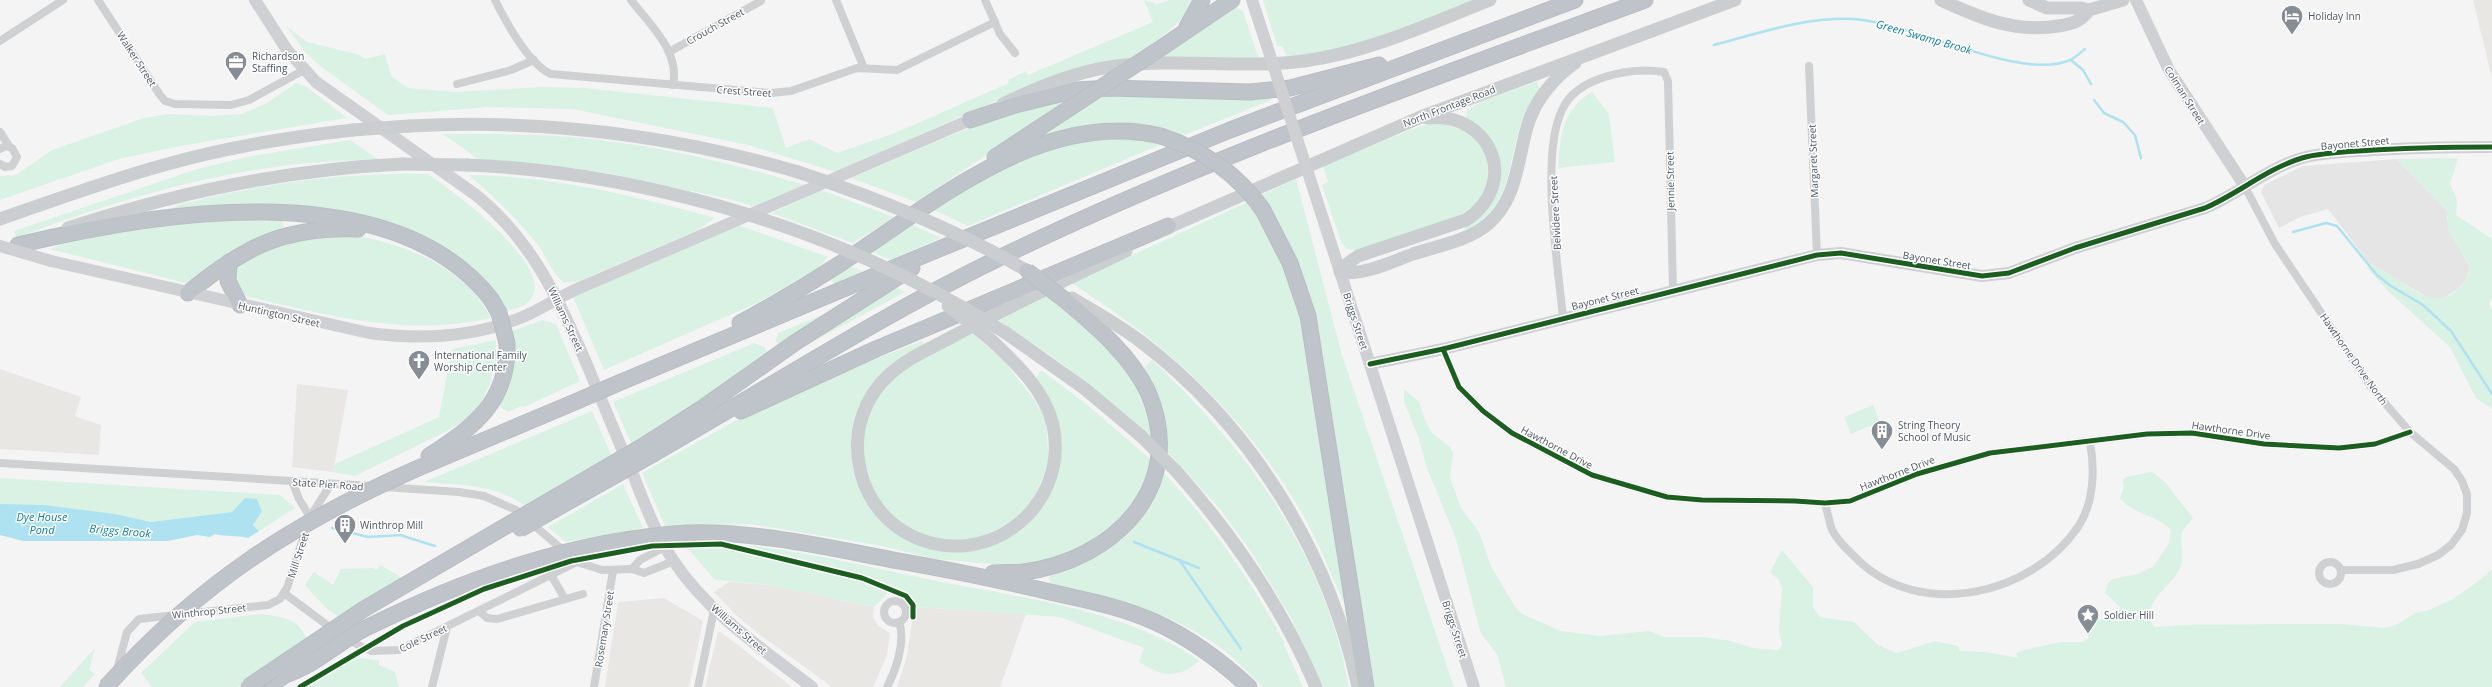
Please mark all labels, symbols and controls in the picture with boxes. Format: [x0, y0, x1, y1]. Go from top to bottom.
hotel icon: Holiday Inn [2279, 3, 2305, 36]
street label: Crouch Street [684, 4, 747, 48]
place label: Holiday Inn [2308, 9, 2361, 23]
water label: Green Swamp Brook [1874, 16, 1974, 58]
street label: Walker Street [114, 29, 160, 90]
office icon: Richardson Staffing [223, 49, 249, 82]
place label: Richardson Staffing [252, 49, 304, 75]
street label: Colman Street [2161, 63, 2209, 127]
street label: Crest Street [716, 82, 772, 100]
street label: North Frontage Road [1401, 82, 1497, 130]
street label: Margaret Street [1805, 124, 1821, 198]
street label: Bayonet Street [2320, 133, 2390, 153]
street label: Jennie Street [1662, 151, 1678, 212]
street label: Belvidere Street [1546, 175, 1564, 250]
street label: Bayonet Street [1902, 248, 1973, 272]
street label: Bayonet Street [1570, 283, 1641, 313]
street label: Williams Street [545, 285, 587, 354]
street label: Briggs Street [1340, 291, 1372, 352]
street label: Huntington Street [237, 298, 322, 330]
street label: Hawthorne Drive North [2317, 310, 2391, 408]
church icon: International Family Worship Center [406, 348, 432, 381]
place label: International Family Worship Center [434, 348, 528, 374]
building icon: String Theory School of Music [1869, 418, 1895, 451]
place label: String Theory School of Music [1898, 418, 1971, 444]
street label: Hawthorne Drive [2191, 418, 2272, 443]
street label: Hawthorne Drive [1519, 422, 1596, 472]
street label: Hawthorne Drive [1857, 452, 1937, 494]
street label: State Pier Road [292, 475, 364, 493]
water label: Dye House Pond [17, 509, 68, 537]
building icon: Winthrop Mill [332, 512, 358, 545]
place label: Winthrop Mill [360, 518, 423, 532]
water label: Briggs Brook [89, 520, 152, 541]
street label: Mill Street [284, 530, 312, 580]
street label: Rosemary Street [591, 589, 617, 668]
street label: Briggs Street [1439, 599, 1471, 660]
street label: Winthrop Street [171, 600, 247, 622]
street label: Williams Street [708, 601, 770, 657]
place icon: Soldier Hill [2075, 602, 2101, 635]
place label: Soldier Hill [2104, 608, 2154, 622]
street label: Cole Street [397, 621, 449, 655]

